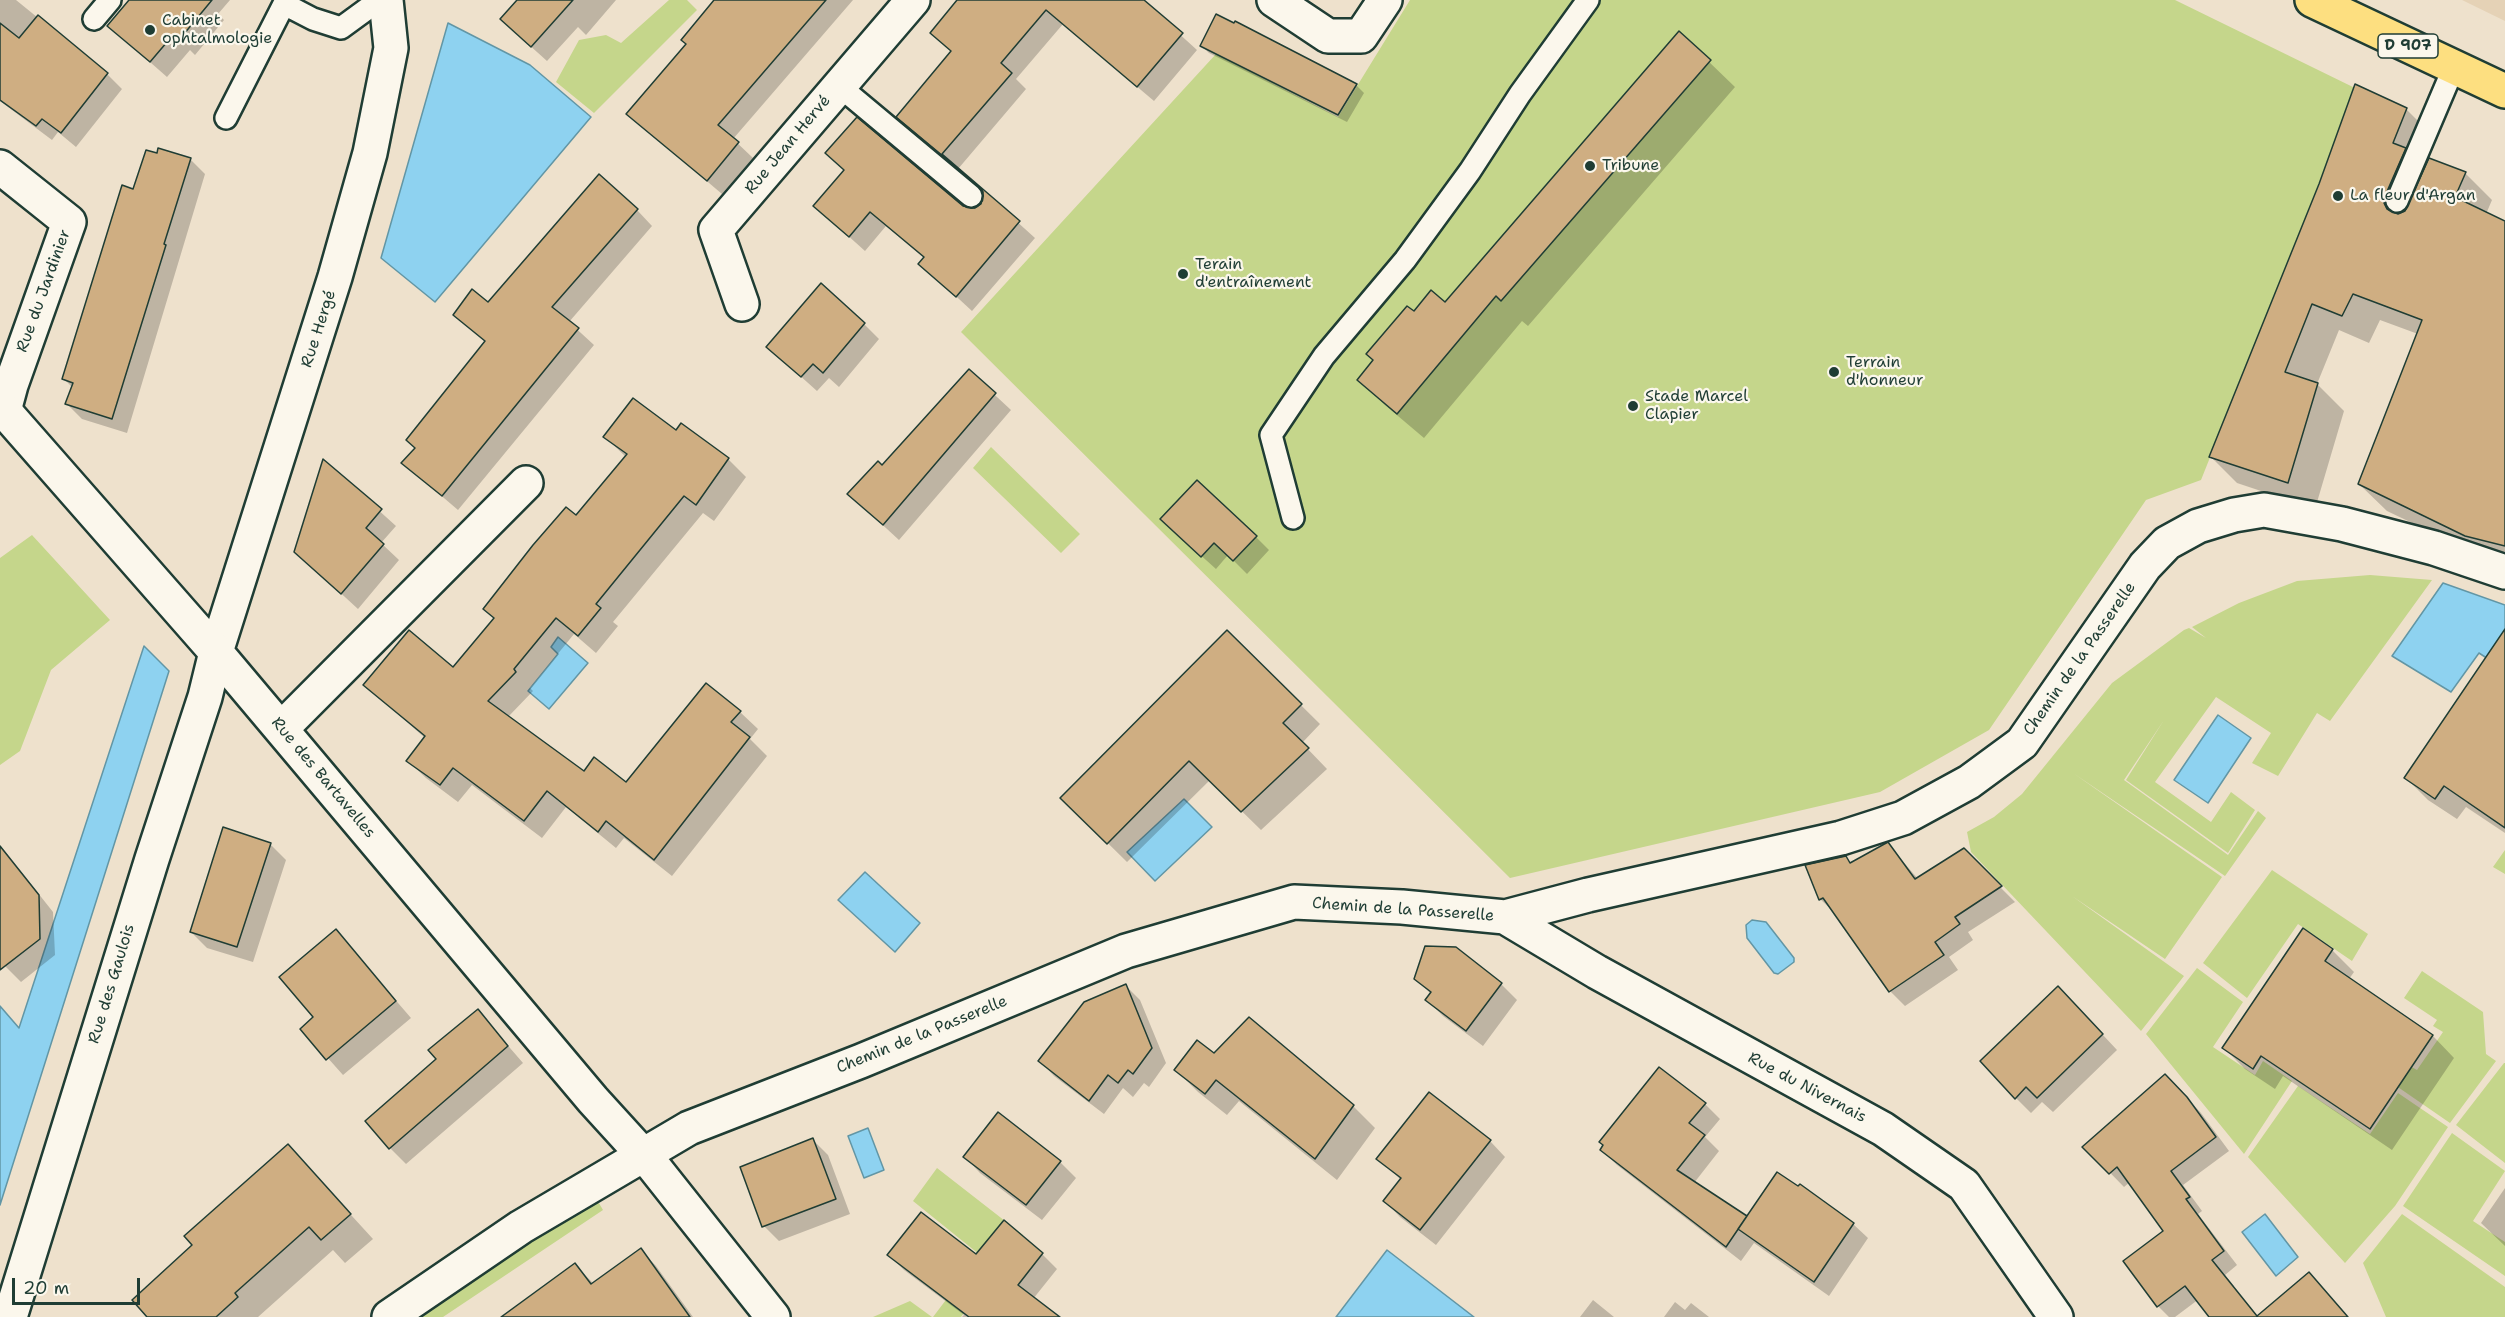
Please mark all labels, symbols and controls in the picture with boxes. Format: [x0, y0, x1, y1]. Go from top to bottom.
place label: Cabinet ophtalmologie [162, 11, 272, 49]
marker: Cabinet ophtalmologie [143, 23, 157, 37]
road number: D 907 [2378, 34, 2438, 58]
street label: Rue Jean Hervé [741, 92, 835, 198]
place label: Tribune [1602, 156, 1659, 176]
marker: Tribune [1583, 159, 1597, 173]
place label: La fleur d'Argan [2350, 186, 2476, 206]
marker: La fleur d'Argan [2331, 189, 2345, 203]
street label: Rue du Jardinier [13, 227, 75, 355]
place label: Terain d'entraînement [1195, 255, 1312, 293]
marker: Terain d'entraînement [1176, 267, 1190, 281]
street label: Rue Hergé [297, 288, 341, 370]
place label: Terrain d'honneur [1846, 353, 1923, 391]
marker: Terrain d'honneur [1827, 365, 1841, 379]
place label: Stade Marcel Clapier [1645, 387, 1748, 425]
marker: Stade Marcel Clapier [1626, 399, 1640, 413]
street label: Chemin de la Passerelle [2020, 579, 2140, 739]
street label: Rue des Bartavelles [267, 714, 379, 842]
street label: Chemin de la Passerelle [1311, 894, 1495, 926]
street label: Rue des Gaulois [85, 922, 139, 1046]
street label: Chemin de la Passerelle [834, 992, 1010, 1078]
street label: Rue du Nivernais [1745, 1049, 1869, 1127]
scale bar [15, 1266, 142, 1304]
text: 20 m [23, 1276, 69, 1300]

